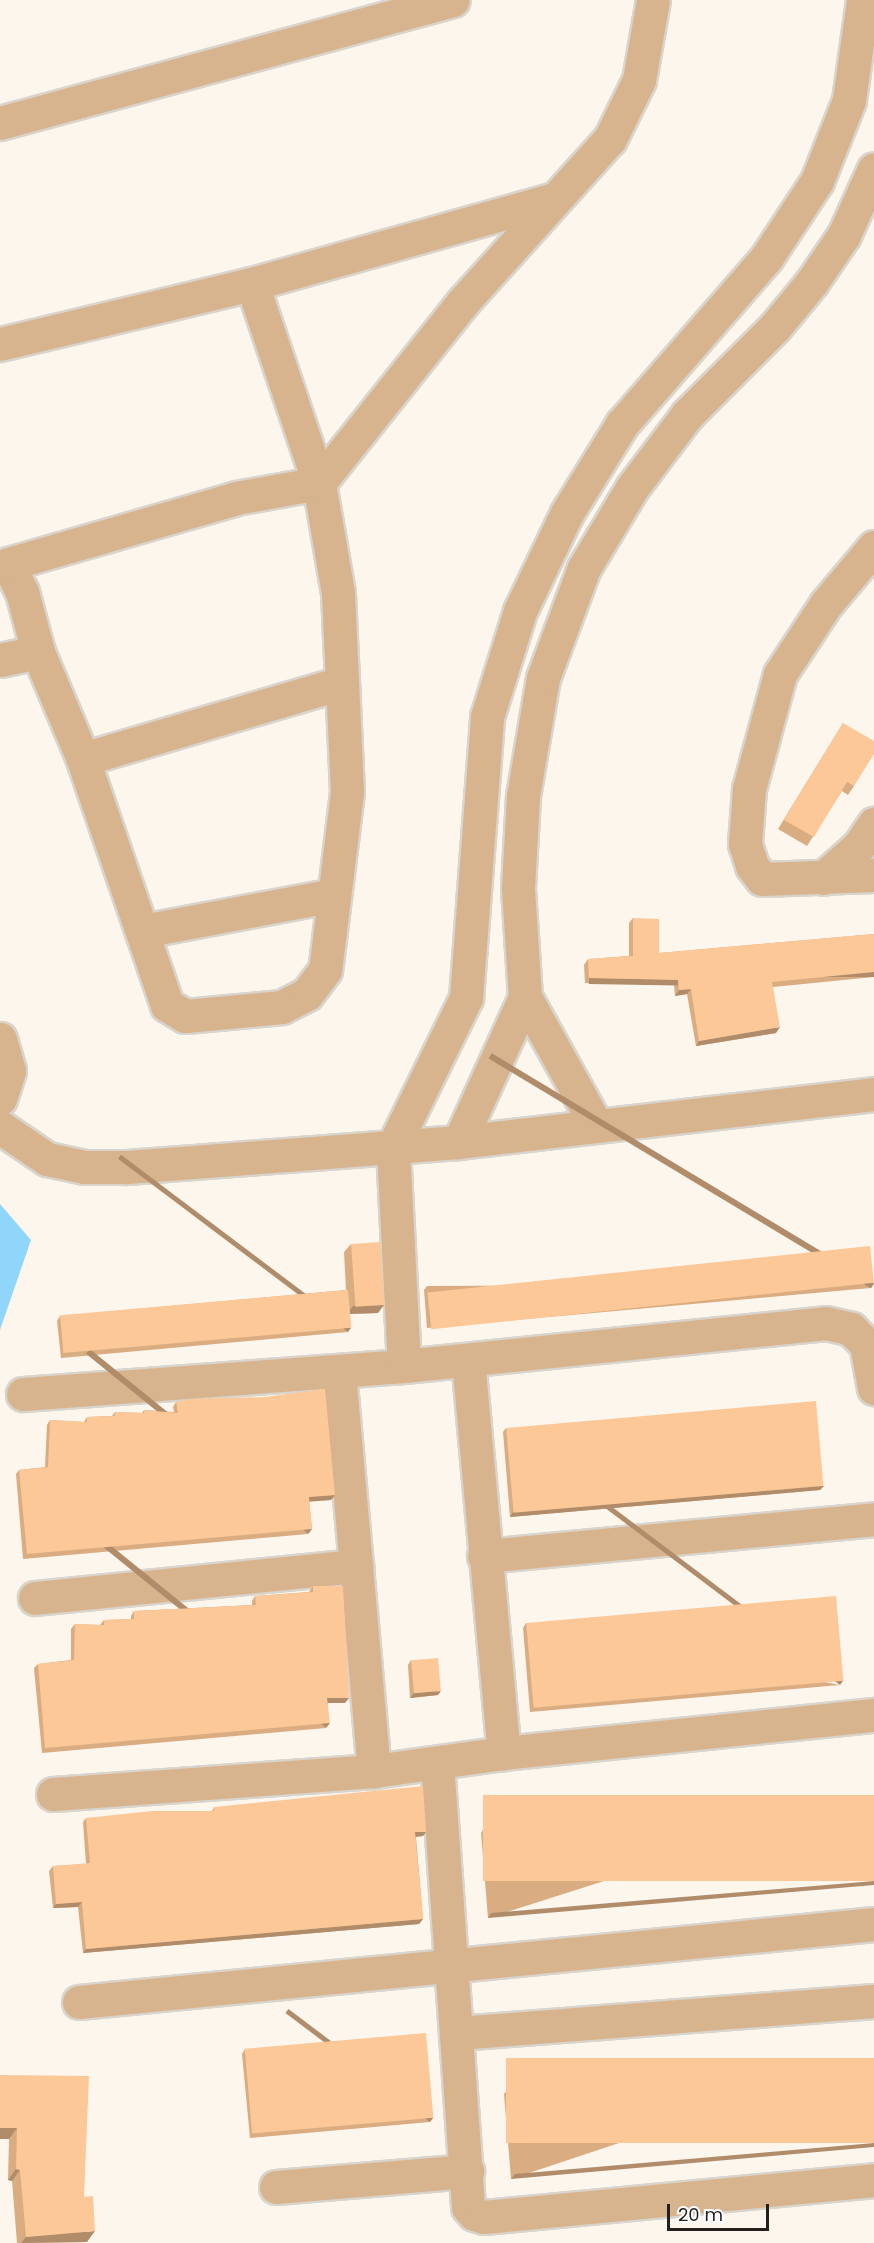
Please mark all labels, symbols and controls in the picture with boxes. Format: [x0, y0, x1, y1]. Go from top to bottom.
scale bar [670, 2192, 772, 2230]
text: 20 m [678, 2202, 723, 2227]

